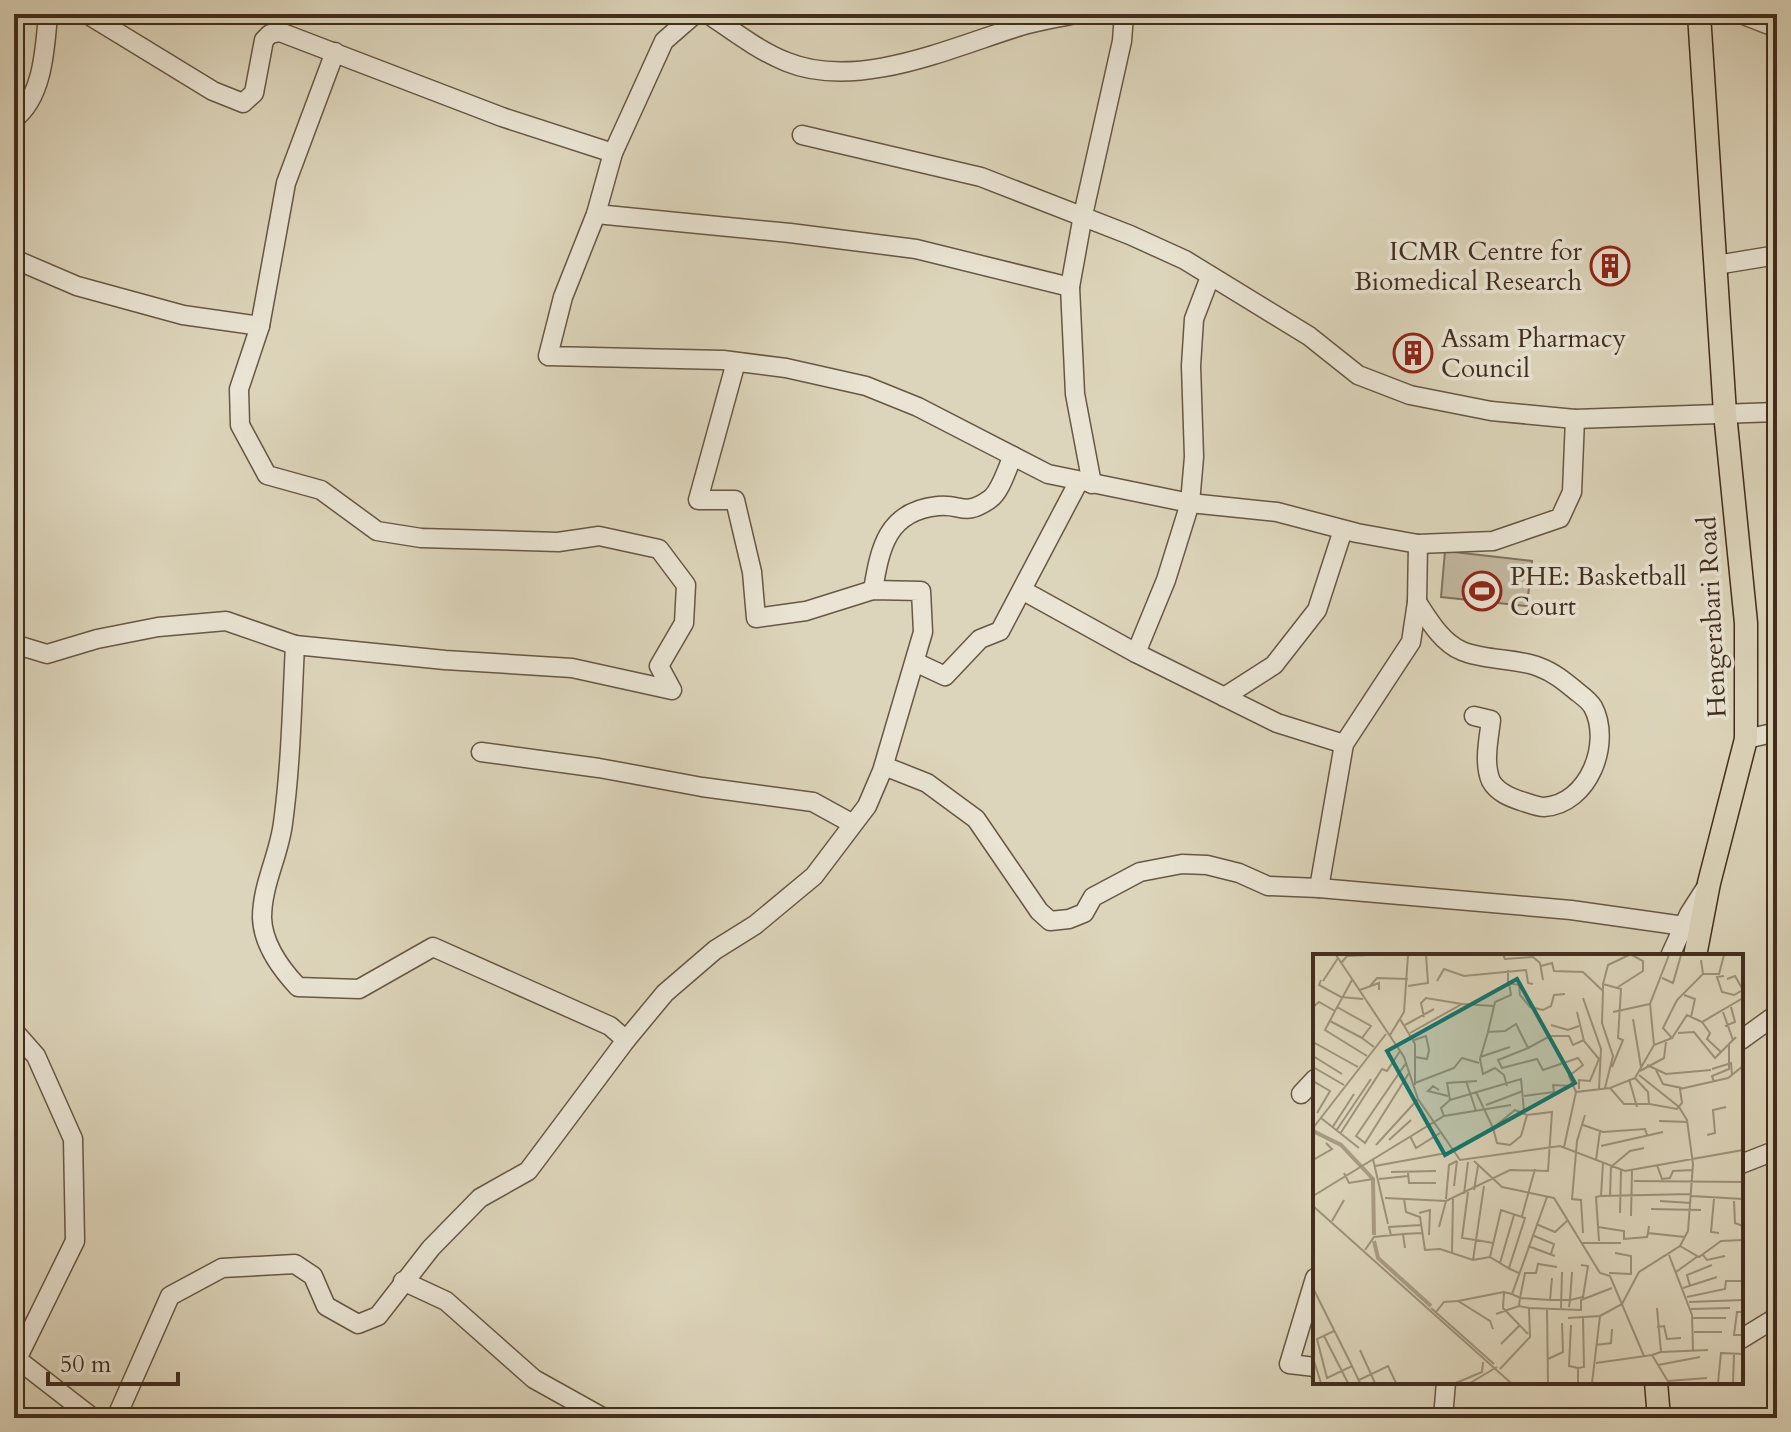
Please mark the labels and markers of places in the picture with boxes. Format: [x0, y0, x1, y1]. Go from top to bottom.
place label: ICMR Centre for Biomedical Research [1354, 234, 1583, 299]
building icon: ICMR Centre for Biomedical Research [1589, 245, 1631, 287]
place label: Assam Pharmacy Council [1441, 321, 1627, 386]
building icon: Assam Pharmacy Council [1392, 332, 1434, 374]
place label: PHE: Basketball Court [1510, 559, 1687, 624]
sports icon: PHE: Basketball Court [1461, 570, 1503, 612]

